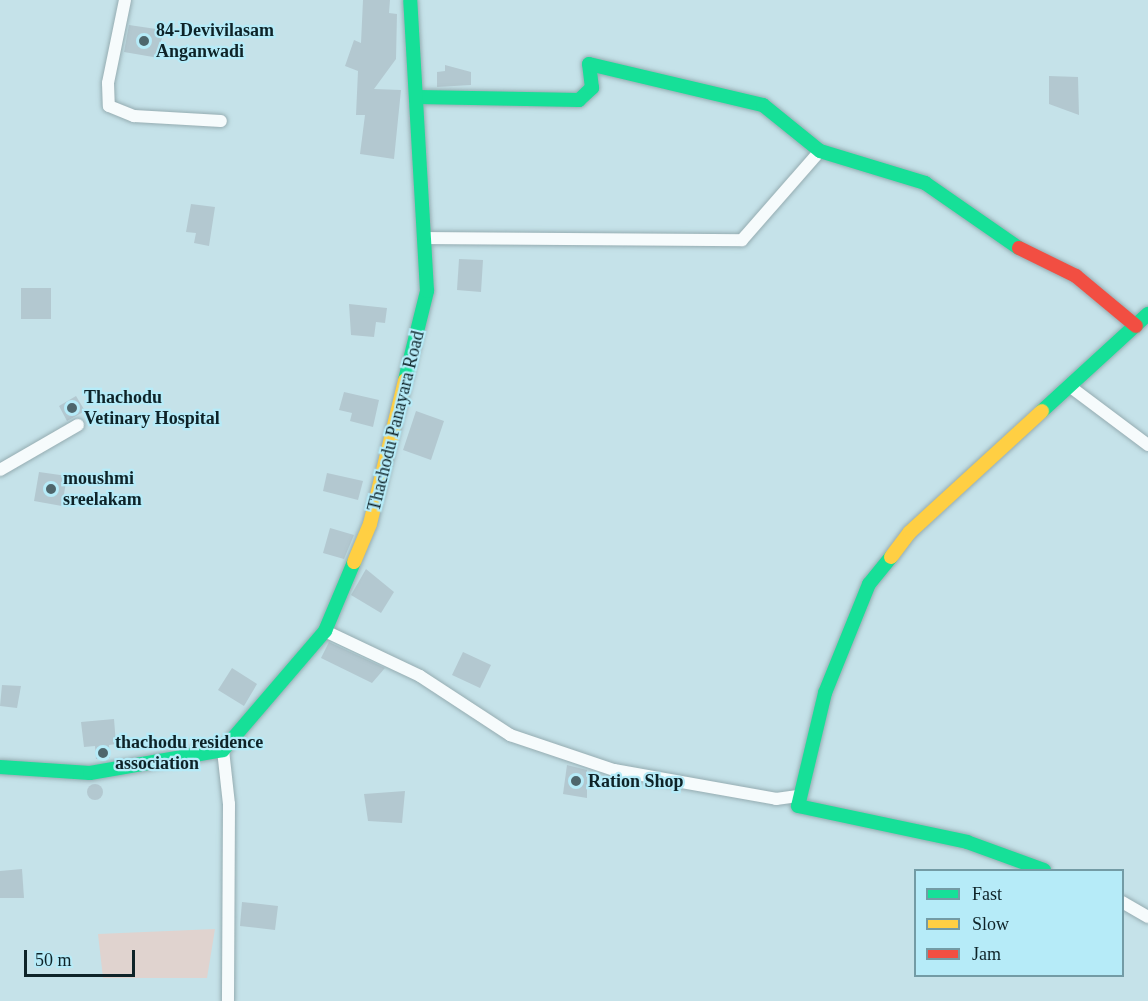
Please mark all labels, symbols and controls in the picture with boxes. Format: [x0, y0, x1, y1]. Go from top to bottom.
place label: 84-Devivilasam Anganwadi [156, 20, 274, 63]
marker: 84-Devivilasam Anganwadi [137, 34, 151, 48]
street label: Thachodu Panayara Road [363, 329, 429, 513]
place label: Thachodu Vetinary Hospital [84, 387, 220, 430]
marker: Thachodu Vetinary Hospital [65, 401, 79, 415]
place label: moushmi sreelakam [63, 468, 142, 510]
marker: moushmi sreelakam [44, 482, 58, 496]
place label: thachodu residence association [115, 732, 263, 774]
marker: thachodu residence association [96, 746, 110, 760]
place label: Ration Shop [588, 770, 684, 792]
marker: Ration Shop [569, 774, 583, 788]
legend [914, 869, 1124, 977]
text: Fast [972, 884, 1002, 904]
text: Slow [972, 914, 1009, 934]
scale bar [27, 938, 138, 976]
text: Jam [972, 944, 1001, 964]
text: 50 m [35, 950, 72, 970]

